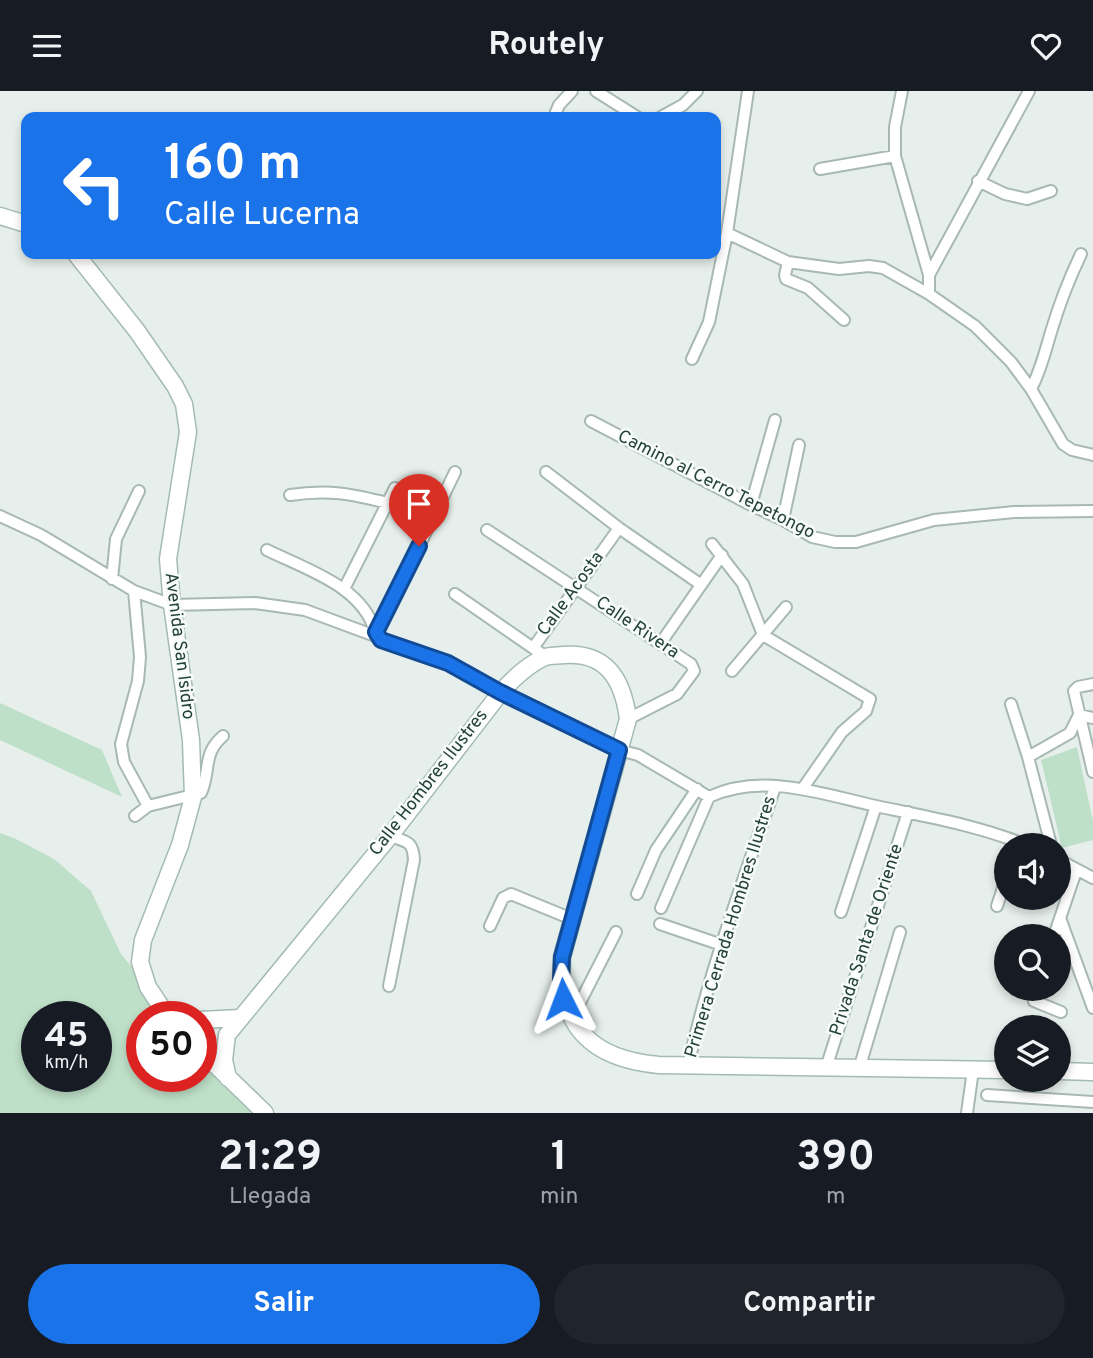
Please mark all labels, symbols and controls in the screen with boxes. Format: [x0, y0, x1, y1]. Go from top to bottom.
text: Routely [489, 26, 604, 66]
icon: menu [28, 27, 66, 65]
icon: heart [1027, 27, 1065, 65]
text: 160 m [164, 135, 301, 197]
icon: left [49, 140, 140, 231]
text: Calle Lucerna [164, 196, 360, 236]
street label: Camino al Cerro Tepetongo [613, 425, 819, 545]
pin [389, 474, 449, 546]
icon: arrive [400, 485, 438, 523]
street label: Calle Acosta [533, 547, 609, 641]
street label: Avenida San Isidro [159, 571, 199, 721]
street label: Calle Rivera [591, 592, 683, 664]
street label: Calle Hombres Ilustres [365, 705, 493, 861]
street label: Primera Cerrada Hombres Ilustres [680, 793, 782, 1061]
map controls [994, 833, 1071, 1092]
button: sound [994, 833, 1071, 910]
street label: Privada Santa de Oriente [825, 841, 909, 1039]
button: search [994, 924, 1071, 1001]
position arrow [526, 962, 600, 1036]
speed limit sign: 50 [126, 1001, 217, 1092]
text: 45 [45, 1015, 88, 1059]
button: layers [994, 1015, 1071, 1092]
text: km/h [45, 1052, 88, 1075]
text: 21:29 [218, 1132, 322, 1185]
text: 1 [551, 1132, 568, 1185]
text: 390 [796, 1132, 875, 1185]
text: Llegada [229, 1183, 311, 1212]
text: min [540, 1183, 578, 1212]
text: m [826, 1183, 845, 1212]
button: Salir [28, 1264, 540, 1344]
button: Compartir [554, 1264, 1065, 1344]

